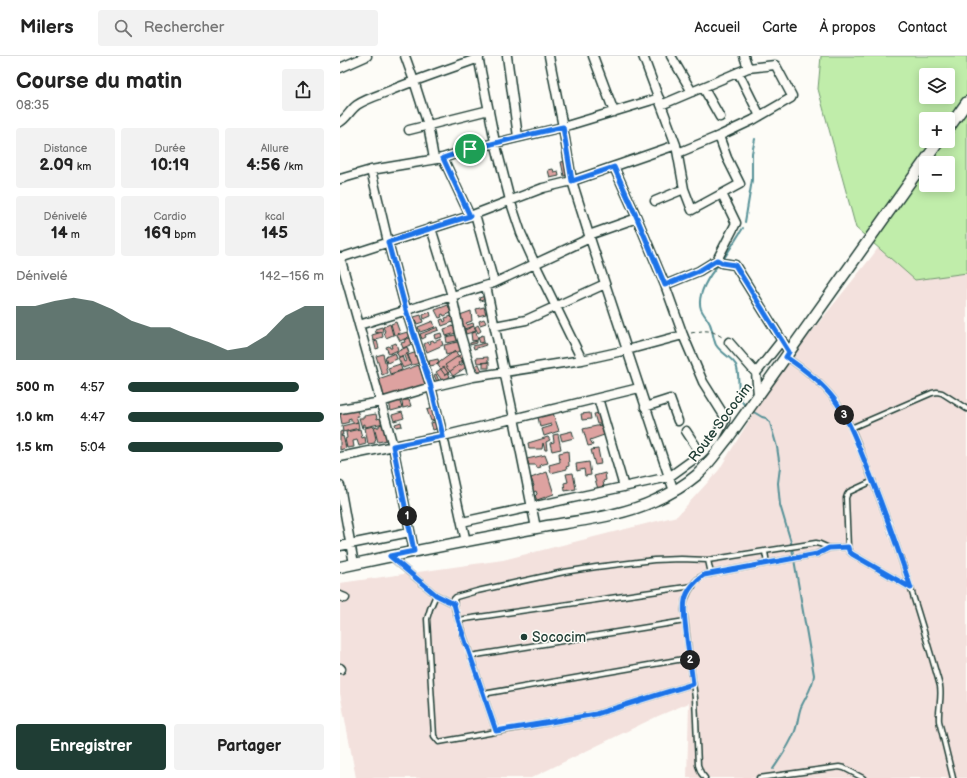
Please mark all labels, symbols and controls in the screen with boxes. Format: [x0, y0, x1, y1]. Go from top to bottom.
search box [98, 10, 378, 46]
text: Milers [20, 16, 74, 39]
icon: search [112, 17, 134, 39]
text: Rechercher [144, 18, 224, 37]
text: Accueil [694, 19, 740, 36]
text: Carte [762, 19, 797, 36]
text: À propos [819, 19, 876, 36]
text: Contact [898, 19, 947, 36]
text: Course du matin [16, 68, 182, 95]
map controls [919, 68, 955, 192]
button: layers [919, 68, 955, 104]
button: share [282, 69, 324, 111]
text: 08:35 [16, 97, 49, 113]
button: + [919, 112, 955, 148]
pin [453, 132, 487, 166]
icon: arrive [459, 138, 481, 160]
text: Distance [43, 142, 87, 155]
text: Durée [154, 142, 186, 155]
text: Allure [261, 142, 289, 155]
text: 2.09 [39, 155, 74, 175]
text: 10:19 [151, 155, 189, 175]
text: 4:56 [246, 155, 281, 175]
button: − [919, 156, 955, 192]
text: km [74, 160, 91, 173]
text: /km [281, 160, 303, 173]
text: Dénivelé [44, 210, 87, 223]
text: Cardio [154, 210, 186, 223]
text: kcal [265, 210, 285, 223]
text: 14 [51, 223, 68, 243]
text: 169 [144, 223, 171, 243]
text: 145 [261, 223, 288, 243]
text: m [68, 228, 80, 241]
text: bpm [171, 228, 196, 241]
text: Dénivelé [16, 268, 67, 284]
text: 142–156 m [260, 268, 324, 284]
text: 500 m [16, 379, 54, 395]
text: 4:57 [80, 379, 104, 395]
street label: Route Sococim [685, 379, 756, 466]
pin: 3 [834, 405, 854, 425]
text: 3 [841, 408, 847, 421]
text: 1.0 km [16, 409, 54, 425]
text: 4:47 [80, 409, 105, 425]
text: 1.5 km [16, 439, 53, 455]
text: 5:04 [80, 439, 106, 455]
pin: 1 [397, 506, 417, 526]
text: 1 [405, 509, 409, 522]
place label: Sococim [532, 629, 586, 646]
marker: Sococim [519, 632, 529, 642]
pin: 2 [680, 650, 700, 670]
text: 2 [687, 653, 693, 666]
button: Enregistrer [16, 724, 166, 770]
button: Partager [174, 724, 324, 770]

